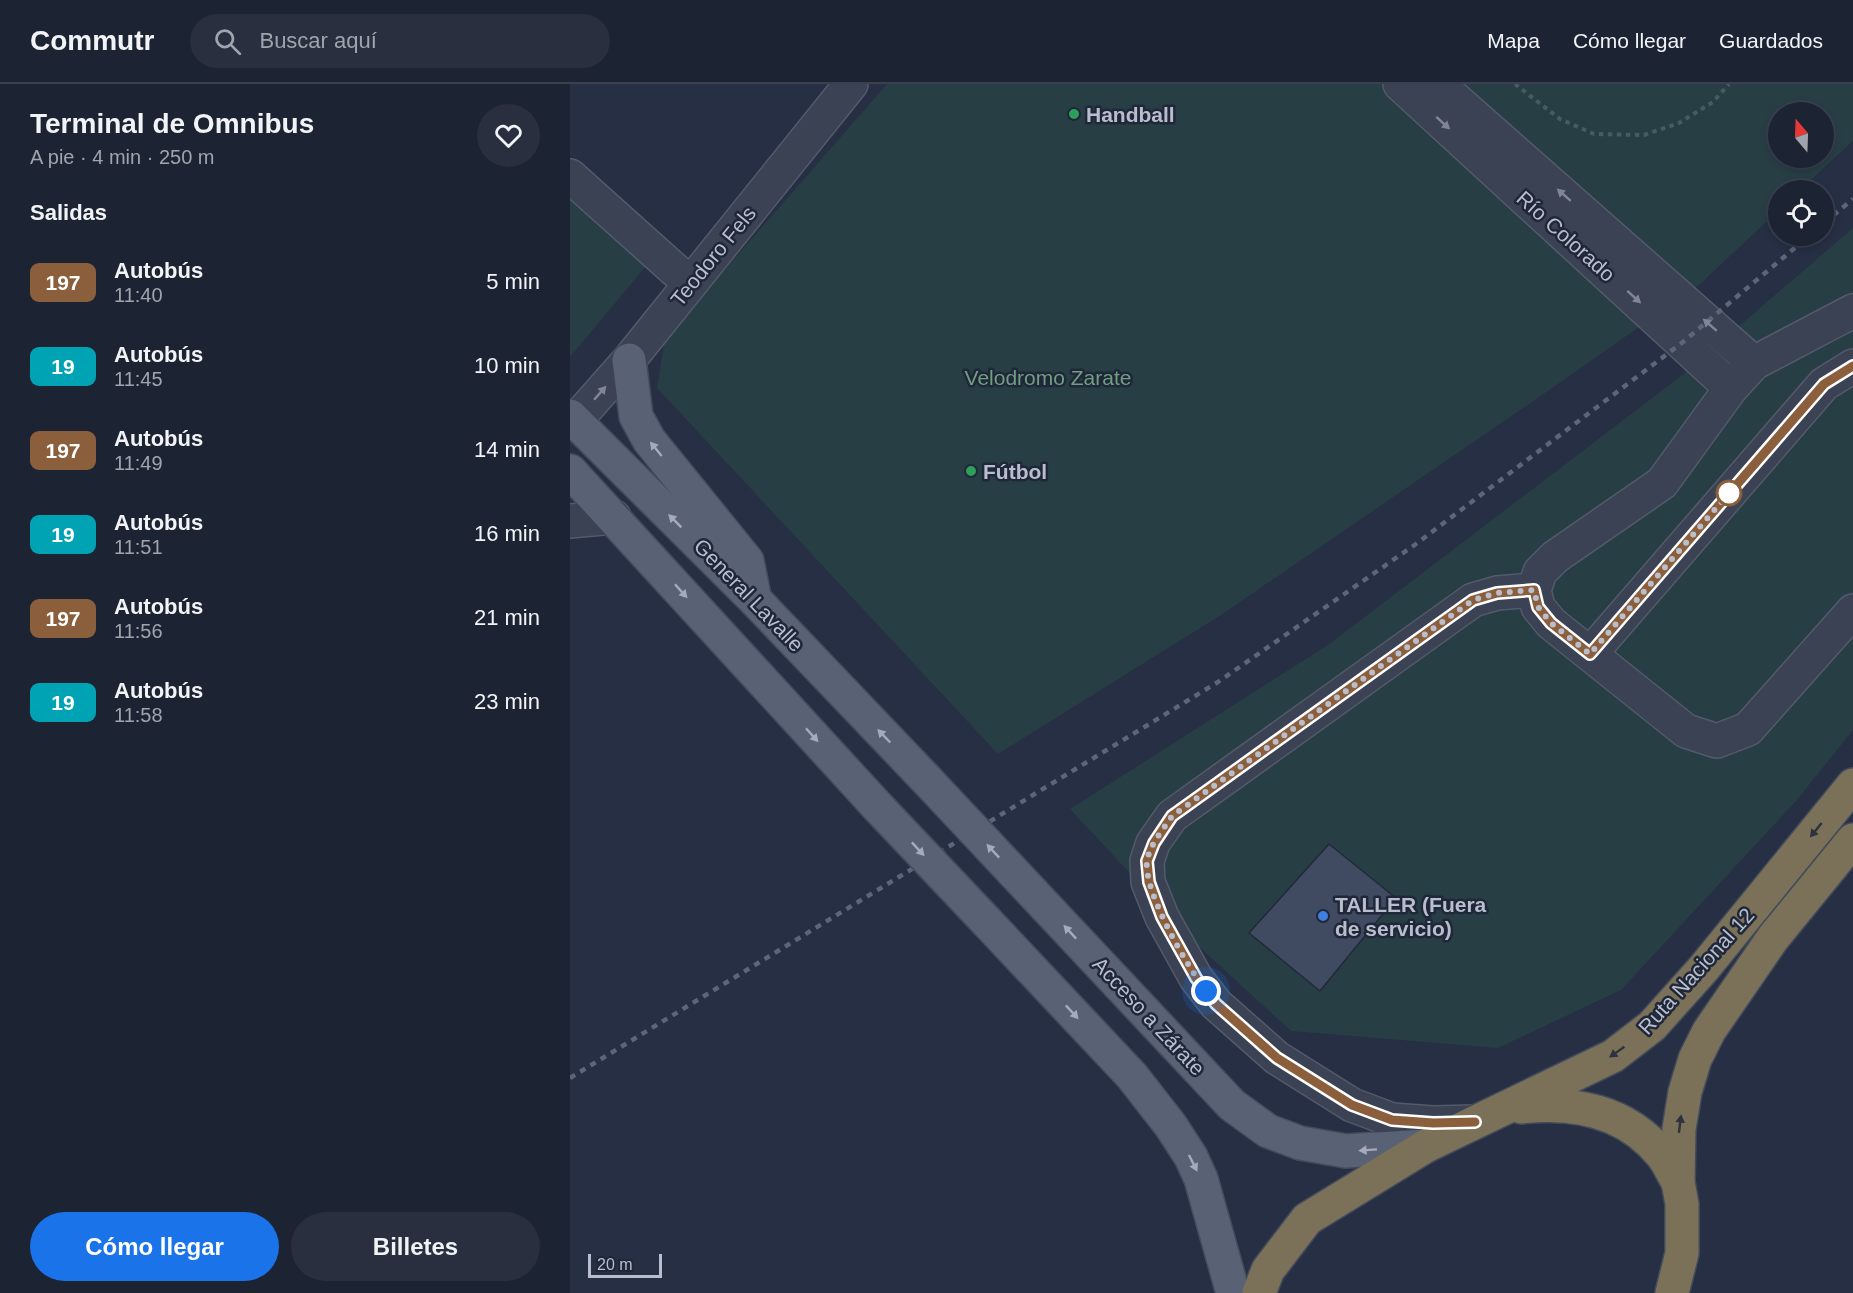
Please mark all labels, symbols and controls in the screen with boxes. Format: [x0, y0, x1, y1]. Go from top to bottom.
search box [190, 14, 610, 68]
text: Commutr [30, 25, 154, 56]
icon: search [211, 25, 244, 58]
text: Buscar aquí [259, 28, 377, 53]
text: Mapa [1487, 29, 1540, 52]
text: Cómo llegar [1573, 29, 1686, 52]
text: Guardados [1719, 29, 1823, 52]
north arrow [1768, 102, 1834, 168]
map controls [1768, 102, 1834, 246]
place label: Handball [1086, 103, 1175, 126]
button: heart [477, 104, 540, 167]
marker: Handball [1067, 107, 1081, 121]
text: Terminal de Omnibus [30, 108, 314, 139]
one-way arrow [1436, 116, 1450, 130]
text: A pie · 4 min · 250 m [30, 146, 215, 168]
button: locate [1768, 180, 1834, 246]
street label: Río Colorado [1512, 186, 1620, 286]
one-way arrow [1557, 189, 1572, 202]
text: Salidas [30, 200, 107, 225]
street label: Teodoro Fels [666, 202, 760, 310]
text: Autobús [114, 258, 203, 283]
text: 5 min [486, 269, 540, 294]
text: 197 [45, 271, 81, 294]
text: 11:40 [114, 284, 163, 306]
one-way arrow [1626, 290, 1641, 304]
one-way arrow [1702, 318, 1718, 331]
text: Autobús [114, 342, 203, 367]
text: 10 min [474, 353, 540, 378]
text: 19 [51, 355, 75, 378]
park label: Velodromo Zarate [965, 366, 1131, 389]
text: 11:45 [114, 368, 163, 390]
one-way arrow [593, 386, 606, 401]
text: Autobús [114, 426, 203, 451]
text: 14 min [474, 437, 540, 462]
text: 197 [45, 439, 81, 462]
one-way arrow [650, 442, 663, 457]
text: 11:49 [114, 452, 163, 474]
place label: Fútbol [983, 460, 1047, 483]
marker: Fútbol [964, 464, 978, 478]
unlabelled marker [1716, 480, 1742, 506]
text: Autobús [114, 510, 203, 535]
one-way arrow [668, 514, 682, 528]
text: 16 min [474, 521, 540, 546]
text: 19 [51, 523, 75, 546]
street label: General Lavalle [690, 534, 808, 656]
text: 11:51 [114, 536, 163, 558]
one-way arrow [674, 583, 687, 598]
text: Autobús [114, 594, 203, 619]
text: 21 min [474, 605, 540, 630]
text: 197 [45, 607, 81, 630]
text: 11:56 [114, 620, 163, 642]
text: Autobús [114, 678, 203, 703]
text: 23 min [474, 689, 540, 714]
text: 19 [51, 691, 75, 714]
text: 11:58 [114, 704, 163, 726]
one-way arrow [805, 727, 818, 742]
one-way arrow [877, 728, 891, 743]
one-way arrow [1810, 822, 1823, 837]
one-way arrow [911, 842, 925, 857]
one-way arrow [986, 843, 1000, 858]
place label: TALLER (Fuera de servicio) [1335, 893, 1487, 940]
street label: Ruta Nacional 12 [1634, 903, 1758, 1039]
marker: TALLER (Fuera de servicio) [1316, 909, 1330, 923]
one-way arrow [1063, 925, 1077, 940]
street label: Acceso a Zárate [1088, 952, 1210, 1080]
your location [1191, 976, 1221, 1006]
one-way arrow [1064, 1004, 1078, 1018]
one-way arrow [1609, 1046, 1625, 1057]
one-way arrow [1676, 1114, 1685, 1133]
one-way arrow [1359, 1145, 1378, 1155]
one-way arrow [1188, 1154, 1198, 1172]
button: Cómo llegar [30, 1212, 279, 1281]
button: Billetes [291, 1212, 540, 1281]
scale bar [588, 1251, 662, 1278]
text: 20 m [597, 1256, 633, 1273]

